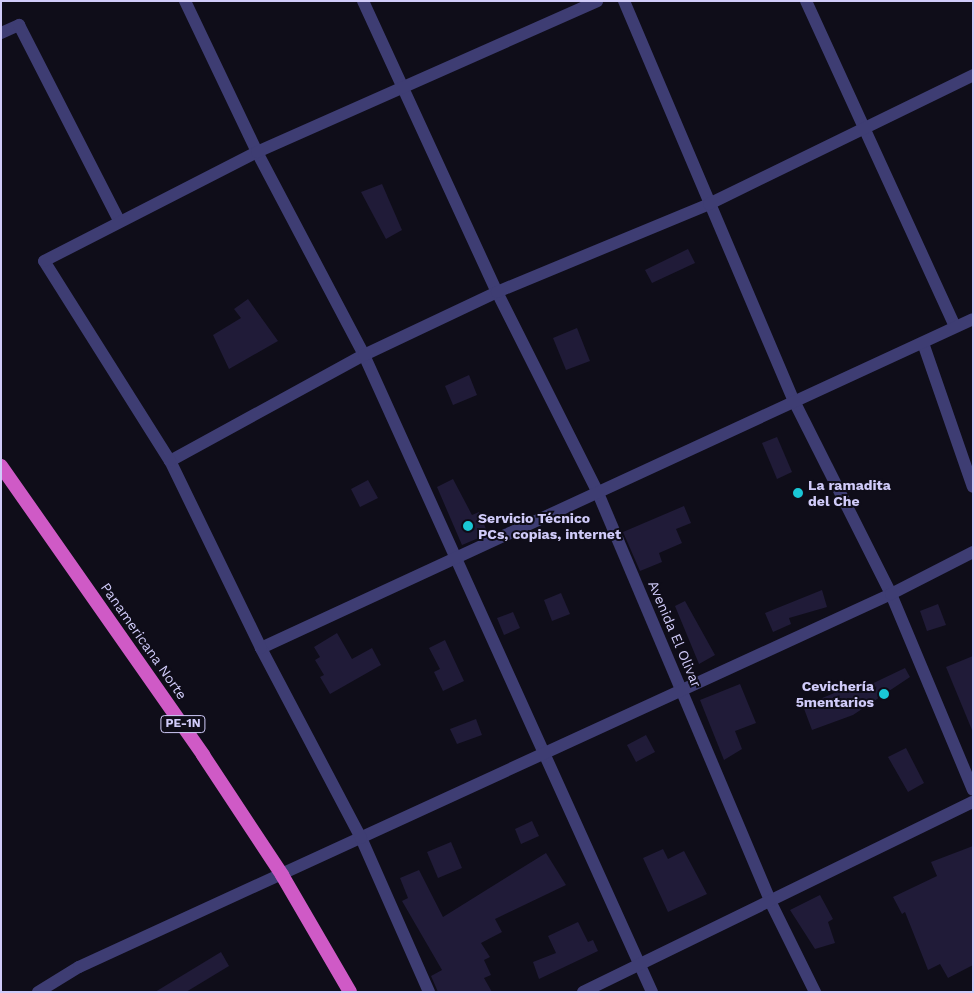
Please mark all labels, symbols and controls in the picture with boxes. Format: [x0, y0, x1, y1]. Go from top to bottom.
place label: La ramadita del Che [808, 477, 891, 510]
marker: La ramadita del Che [792, 487, 804, 499]
place label: Servicio Técnico PCs, copias, internet [478, 510, 621, 542]
marker: Servicio Técnico PCs, copias, internet [462, 520, 474, 532]
street label: Avenida El Olivar [645, 578, 705, 690]
street label: Panamericana Norte [97, 579, 191, 703]
place label: Cevichería 5mentarios [796, 678, 874, 710]
marker: Cevichería 5mentarios [878, 688, 890, 700]
road number: PE-1N [159, 714, 207, 734]

